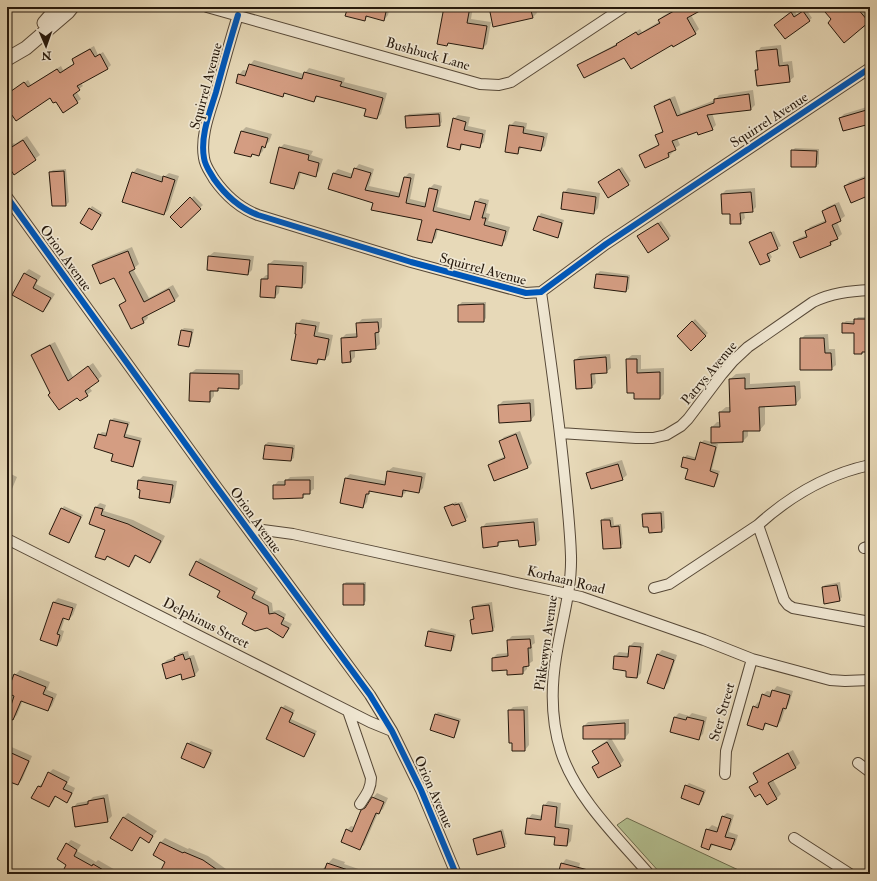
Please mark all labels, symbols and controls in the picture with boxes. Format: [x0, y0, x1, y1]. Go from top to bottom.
north arrow [26, 26, 66, 66]
street label: Bushbuck Lane [384, 34, 472, 74]
street label: Squirrel Avenue [186, 40, 226, 131]
text: N [40, 49, 52, 62]
street label: Squirrel Avenue [727, 88, 811, 151]
street label: Orion Avenue [36, 222, 96, 295]
street label: Squirrel Avenue [438, 249, 529, 289]
street label: Patrys Avenue [677, 338, 741, 409]
street label: Orion Avenue [226, 484, 286, 557]
street label: Korhaan Road [525, 562, 607, 598]
street label: Delphinus Street [159, 594, 252, 653]
street label: Pikkewyn Avenue [531, 594, 562, 692]
street label: Ster Street [706, 680, 739, 743]
street label: Orion Avenue [410, 753, 458, 831]

